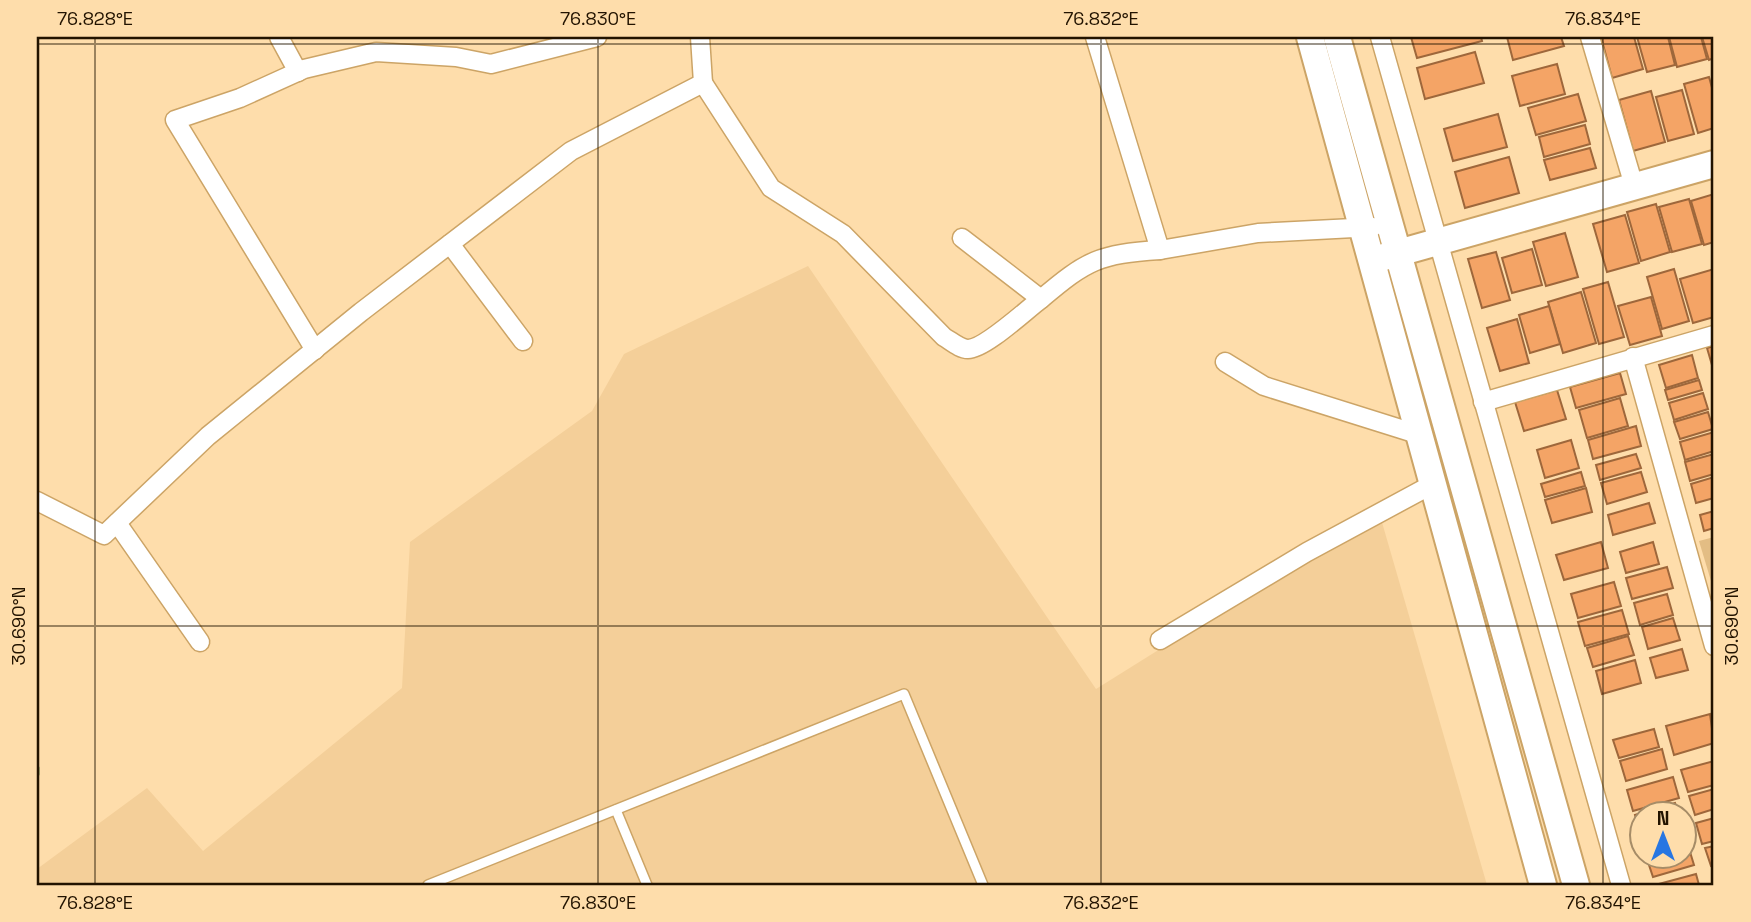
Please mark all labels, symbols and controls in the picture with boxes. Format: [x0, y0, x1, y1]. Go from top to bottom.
text: 76.828°E [57, 7, 133, 30]
text: 76.830°E [560, 7, 636, 30]
text: 76.832°E [1063, 7, 1139, 30]
text: 76.834°E [1565, 7, 1641, 30]
text: 30.690°N [7, 587, 30, 665]
text: 30.690°N [1720, 587, 1743, 665]
north arrow [1628, 800, 1698, 870]
text: N [1657, 806, 1669, 831]
text: 76.828°E [57, 891, 133, 914]
text: 76.830°E [560, 891, 636, 914]
text: 76.832°E [1063, 891, 1139, 914]
text: 76.834°E [1565, 891, 1641, 914]

